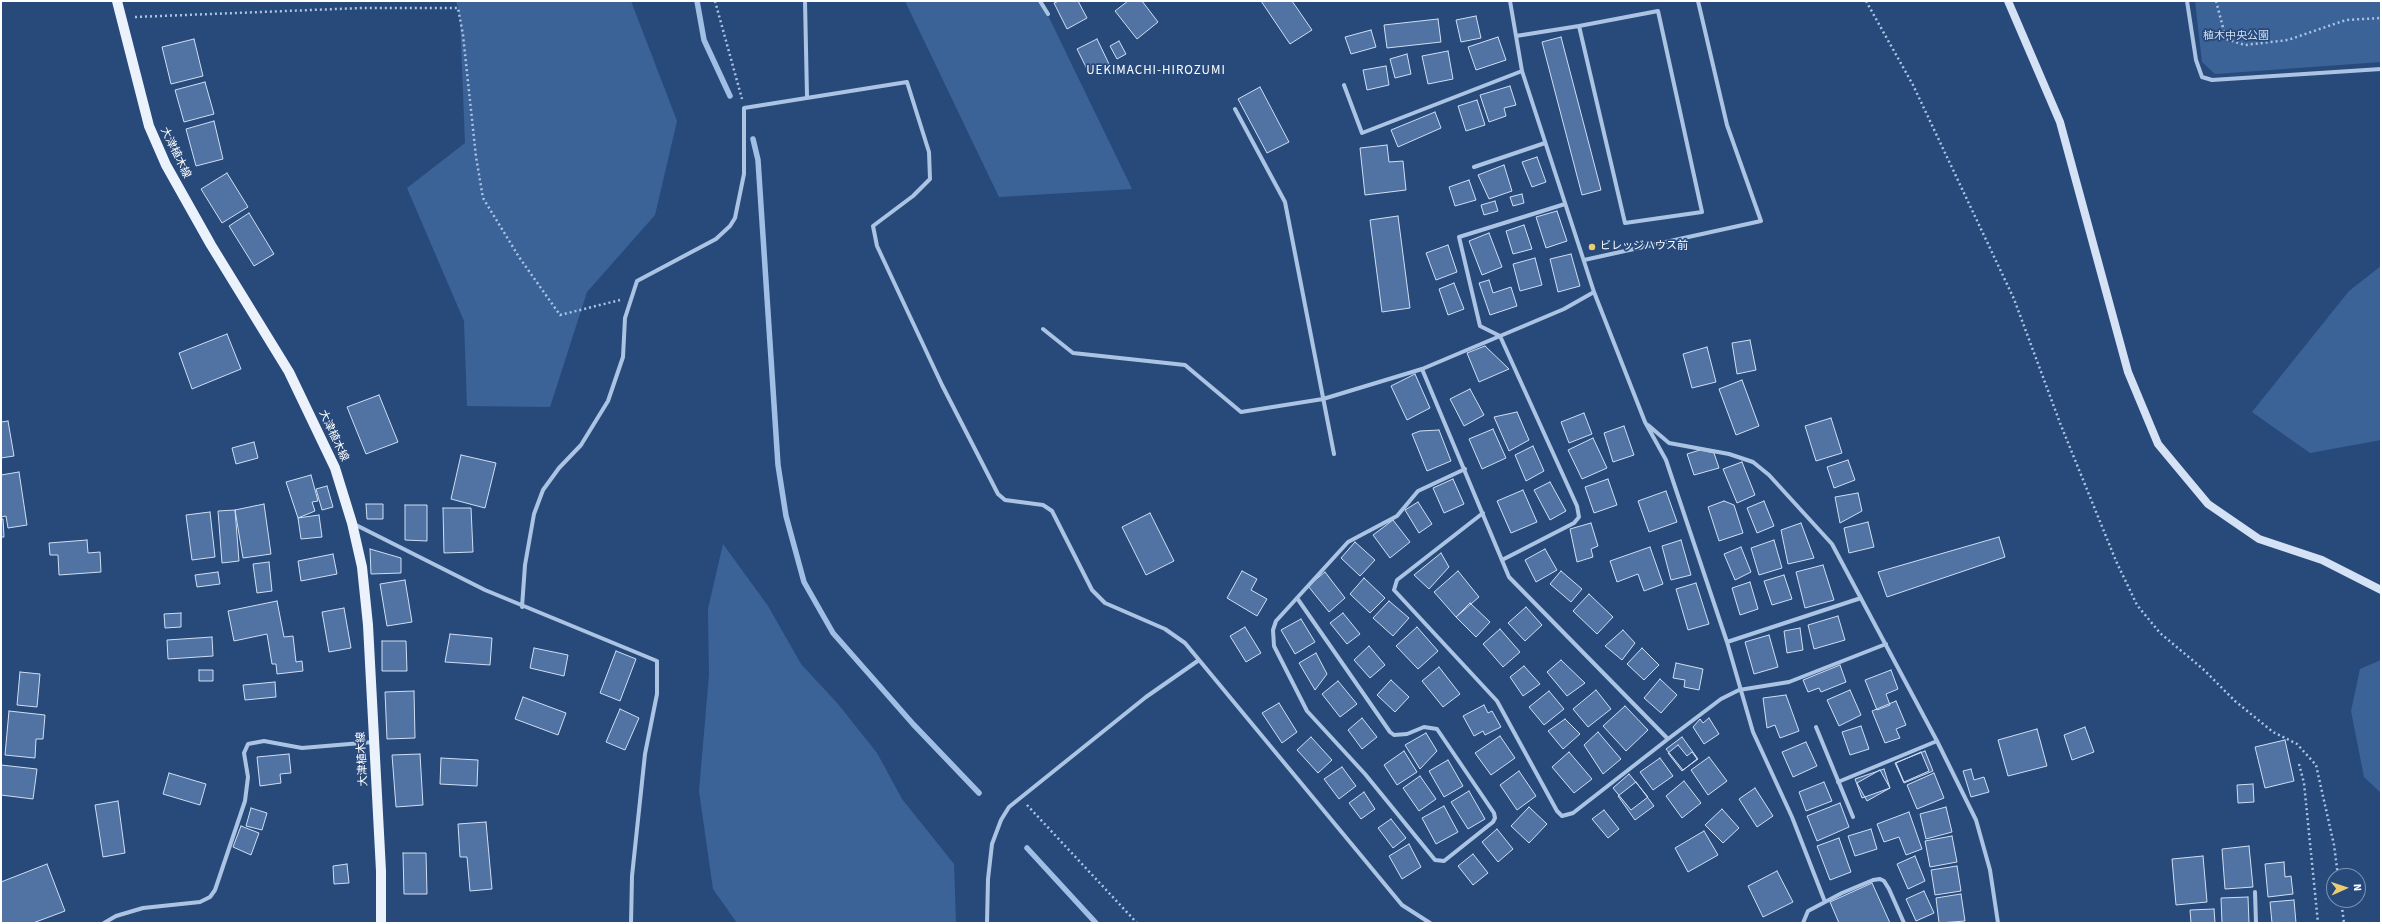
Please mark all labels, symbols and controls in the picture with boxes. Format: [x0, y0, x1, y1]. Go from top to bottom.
park label: 植木中央公園 [2203, 30, 2269, 44]
district label: UEKIMACHI-HIROZUMI [1086, 63, 1226, 79]
street label: 大津植木線 [157, 125, 193, 181]
place label: ビレッジハウス前 [1600, 240, 1688, 254]
marker: ビレッジハウス前 [1587, 242, 1597, 252]
street label: 大津植木線 [315, 408, 351, 464]
street label: 大津植木線 [355, 731, 371, 787]
north arrow [2326, 868, 2366, 908]
text: N [2350, 883, 2365, 891]

